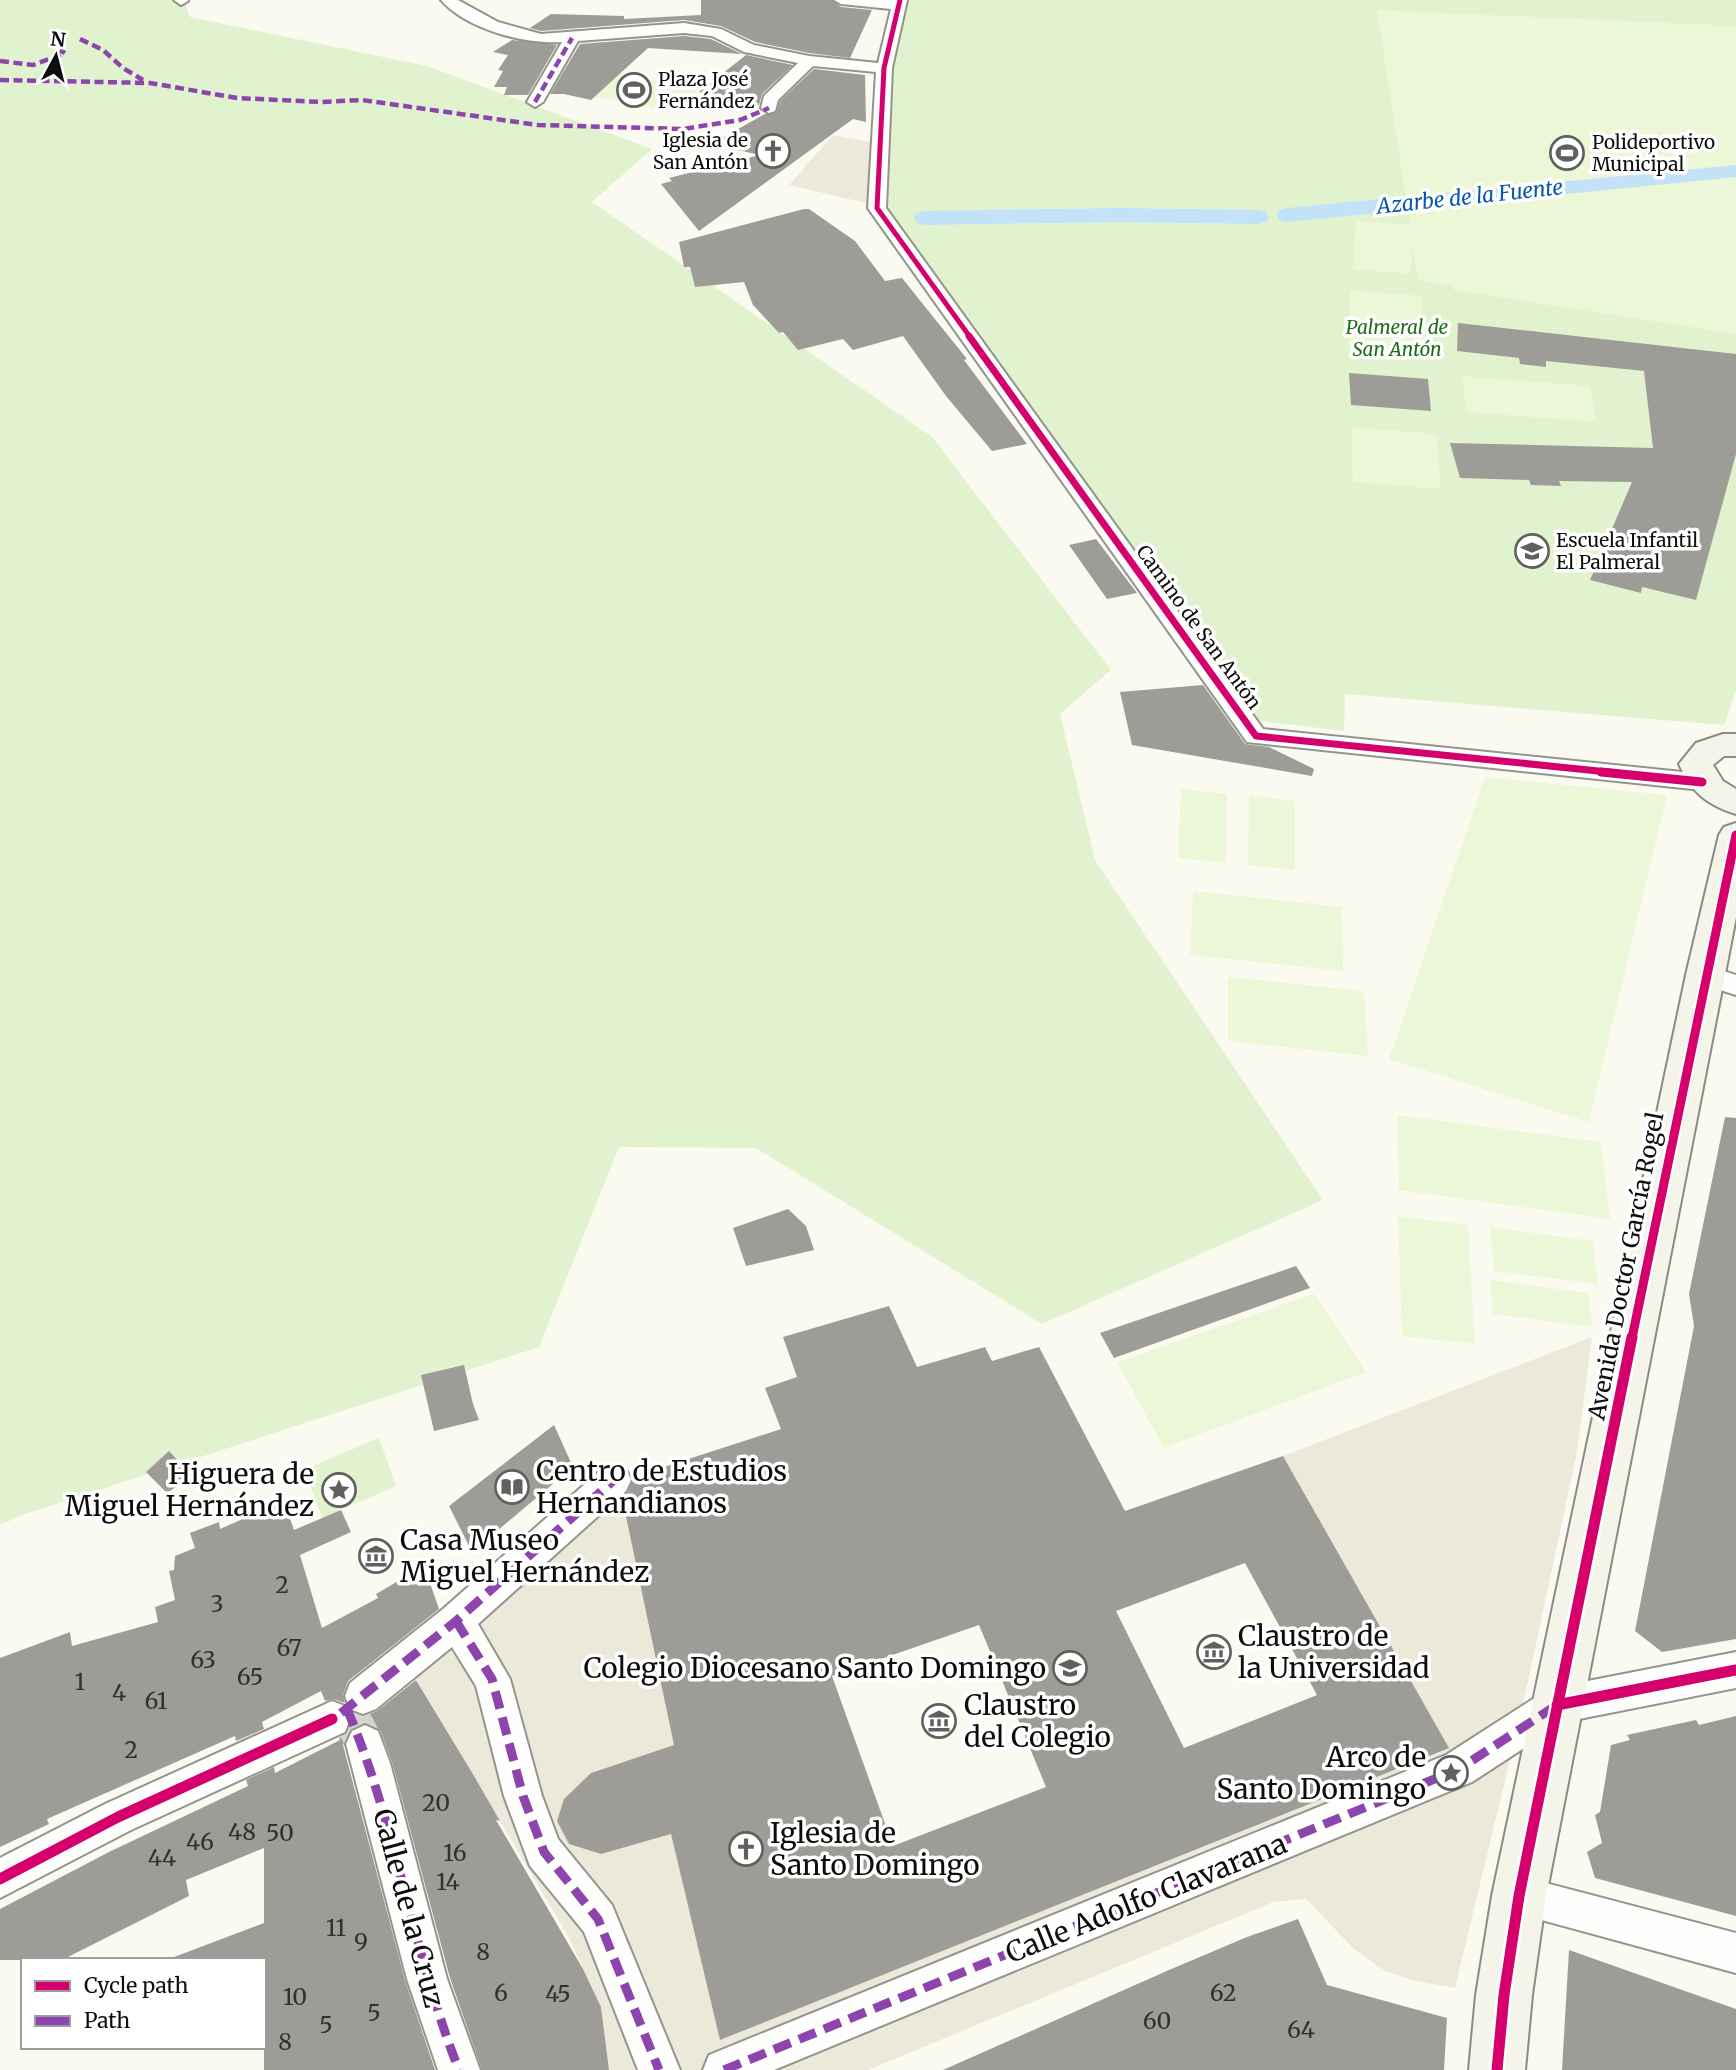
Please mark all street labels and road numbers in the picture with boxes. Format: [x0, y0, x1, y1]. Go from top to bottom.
street label: Camino de San Antón [1131, 540, 1267, 714]
street label: Avenida Doctor García Rogel [1581, 1110, 1670, 1423]
street label: Calle de la Cruz [365, 1805, 453, 2011]
street label: Calle Adolfo Clavarana [1000, 1825, 1292, 1971]

